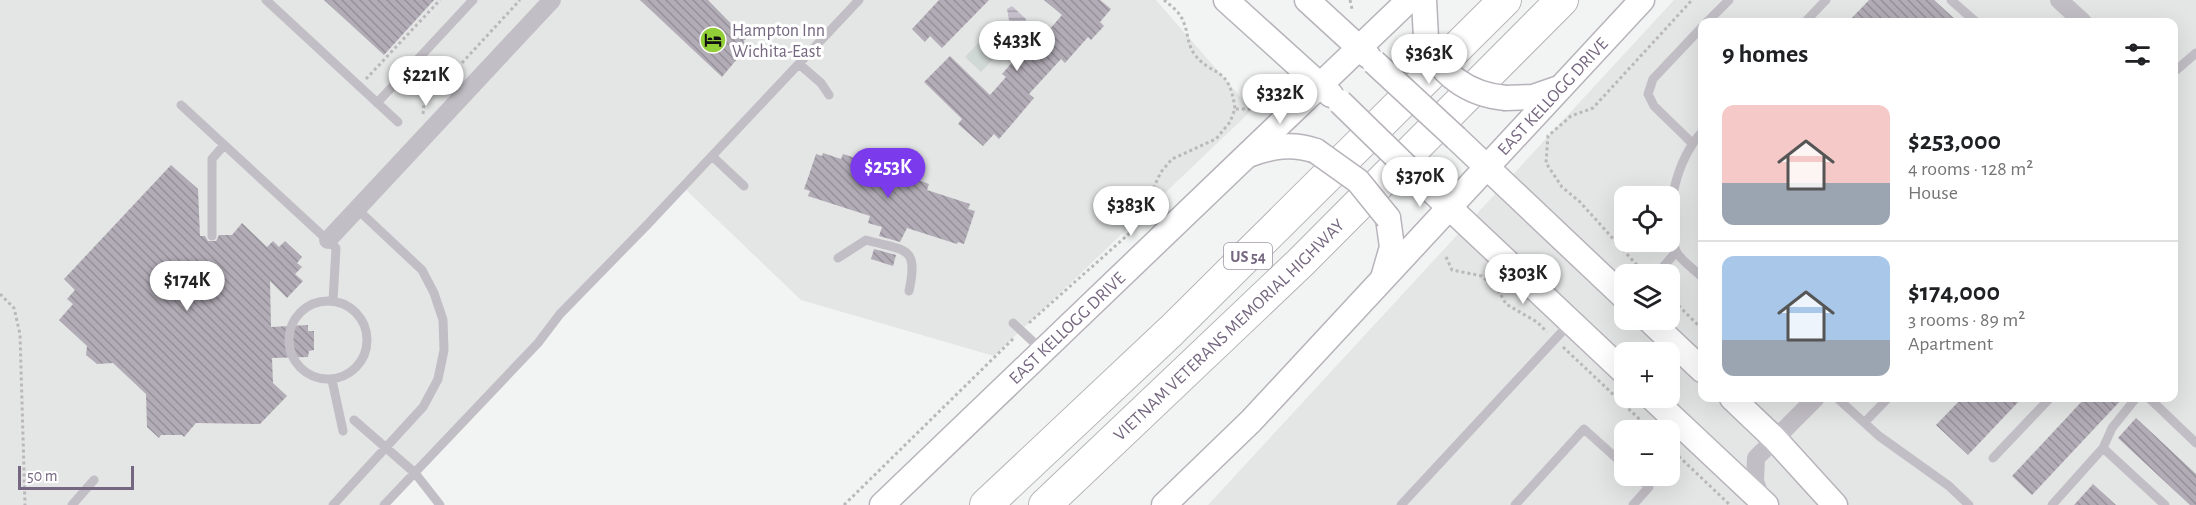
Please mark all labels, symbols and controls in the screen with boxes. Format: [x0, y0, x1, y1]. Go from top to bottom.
pin: $433K [975, 21, 1059, 72]
place label: Hampton Inn Wichita-East [732, 22, 825, 61]
hotel icon: Hampton Inn Wichita-East [698, 25, 728, 55]
text: $433K [993, 30, 1041, 50]
pin: $363K [1387, 34, 1471, 85]
street label: EAST KELLOGG DRIVE [1495, 35, 1612, 159]
icon: filters [2121, 38, 2154, 71]
text: 9 homes [1722, 41, 1808, 67]
text: $363K [1405, 43, 1453, 63]
pin: $221K [384, 56, 468, 107]
text: $221K [403, 65, 449, 85]
pin: $332K [1238, 74, 1322, 125]
text: $332K [1256, 83, 1304, 103]
text: $253,000 [1908, 128, 2001, 154]
icon: home [1770, 129, 1842, 201]
pin: $253K [846, 148, 930, 199]
text: $253K [864, 157, 912, 177]
pin: $370K [1378, 157, 1462, 208]
text: 4 rooms · 128 m² [1908, 159, 2033, 179]
text: $370K [1396, 166, 1444, 186]
text: House [1908, 183, 1958, 203]
pin: $383K [1089, 186, 1173, 237]
map controls [1614, 186, 1680, 486]
button: locate [1614, 186, 1680, 252]
text: $383K [1107, 195, 1155, 215]
street label: VIETNAM VETERANS MEMORIAL HIGHWAY [1111, 216, 1349, 445]
road number: US 54 [1224, 243, 1272, 269]
pin: $303K [1481, 254, 1565, 305]
pin: $174K [145, 261, 229, 312]
text: $303K [1499, 263, 1547, 283]
button: layers [1614, 264, 1680, 330]
street label: EAST KELLOGG DRIVE [1006, 269, 1129, 388]
text: $174K [164, 270, 210, 290]
text: $174,000 [1908, 279, 2000, 305]
icon: home [1770, 280, 1842, 352]
text: 3 rooms · 89 m² [1908, 310, 2025, 330]
text: Apartment [1908, 334, 1993, 354]
button: + [1614, 342, 1680, 408]
button: − [1614, 420, 1680, 486]
scale bar [18, 463, 134, 490]
text: 50 m [27, 468, 58, 484]

